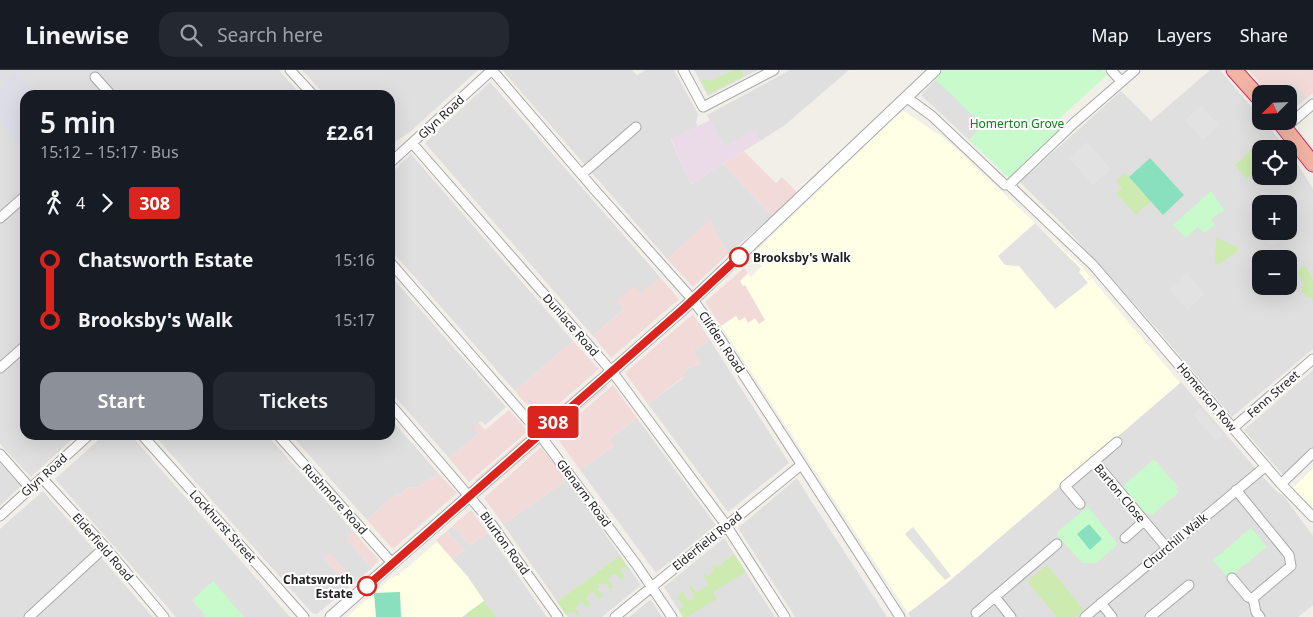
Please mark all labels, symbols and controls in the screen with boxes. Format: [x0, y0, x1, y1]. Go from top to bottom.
search box [159, 12, 509, 57]
text: Linewise [25, 18, 129, 51]
icon: search [177, 21, 205, 49]
text: Search here [217, 22, 323, 48]
text: Map [1091, 23, 1129, 47]
text: Layers [1157, 23, 1212, 47]
text: Share [1240, 23, 1288, 47]
north arrow [1252, 85, 1298, 130]
map controls [1252, 85, 1297, 295]
street label: Glyn Road [414, 91, 468, 143]
text: 5 min [40, 103, 116, 141]
park label: Homerton Grove [970, 115, 1065, 132]
text: £2.61 [326, 120, 375, 146]
button: locate [1252, 140, 1297, 185]
text: 15:12 – 15:17 · Bus [40, 141, 179, 163]
icon: walk [40, 189, 68, 217]
icon: forward [93, 189, 121, 217]
text: 308 [139, 191, 170, 215]
text: 4 [76, 192, 85, 214]
button: + [1252, 195, 1297, 240]
text: Chatsworth Estate [78, 247, 253, 273]
marker: Brooksby's Walk [729, 247, 749, 267]
text: 15:16 [334, 249, 375, 271]
place label: Brooksby's Walk [753, 249, 851, 266]
button: − [1252, 250, 1297, 295]
street label: Dunlace Road [539, 290, 603, 360]
text: Brooksby's Walk [78, 307, 233, 333]
street label: Clifden Road [695, 308, 749, 376]
text: 15:17 [334, 309, 375, 331]
street label: Homerton Row [1173, 359, 1241, 436]
street label: Fenn Street [1243, 366, 1303, 422]
button: Start [40, 372, 203, 430]
button: Tickets [213, 372, 375, 430]
line badge: 308 [524, 406, 582, 438]
text: 308 [538, 410, 568, 434]
street label: Glyn Road [17, 450, 71, 500]
street label: Glenarm Road [553, 456, 615, 530]
street label: Rushmore Road [299, 460, 371, 538]
street label: Barton Close [1090, 460, 1150, 526]
street label: Lockhurst Street [186, 486, 261, 566]
street label: Blurton Road [476, 508, 534, 578]
street label: Elderfield Road [669, 508, 745, 574]
street label: Churchill Walk [1139, 508, 1212, 573]
street label: Elderfield Road [69, 509, 137, 585]
place label: Chatsworth Estate [283, 571, 353, 602]
marker: Chatsworth Estate [357, 576, 377, 596]

